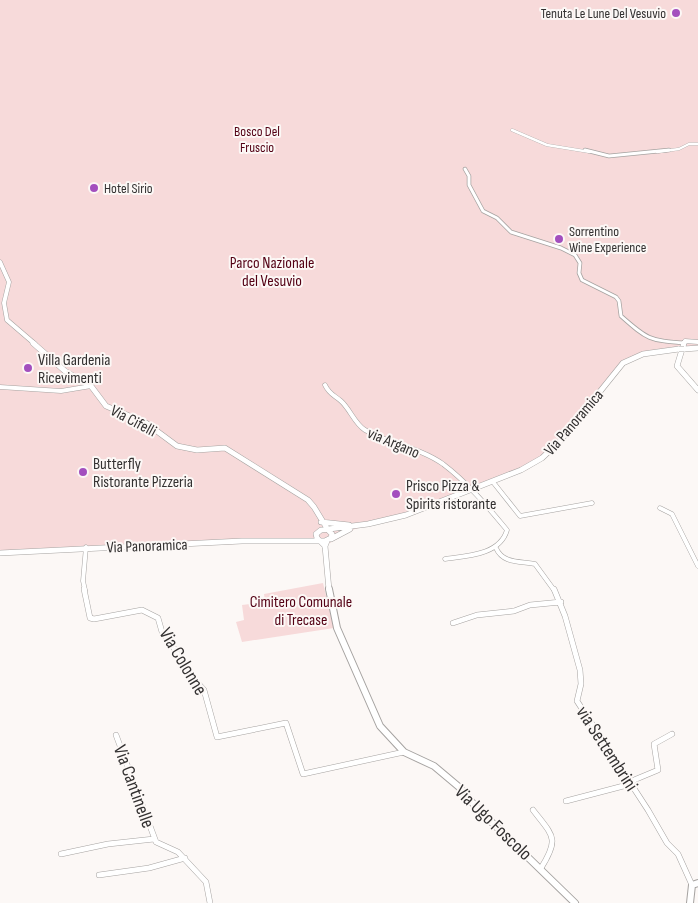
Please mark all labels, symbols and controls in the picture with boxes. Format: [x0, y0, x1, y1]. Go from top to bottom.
place label: Tenuta Le Lune Del Vesuvio [541, 5, 666, 22]
marker: Tenuta Le Lune Del Vesuvio [670, 7, 682, 19]
park label: Bosco Del Fruscio [234, 123, 280, 156]
place label: Hotel Sirio [104, 180, 153, 197]
marker: Hotel Sirio [88, 182, 100, 194]
place label: Sorrentino Wine Experience [569, 223, 646, 256]
marker: Sorrentino Wine Experience [553, 233, 565, 245]
park label: Parco Nazionale del Vesuvio [230, 254, 314, 291]
place label: Villa Gardenia Ricevimenti [38, 351, 110, 388]
marker: Villa Gardenia Ricevimenti [22, 362, 34, 374]
street label: Via Panoramica [540, 386, 608, 460]
street label: Via Cifelli [107, 401, 160, 441]
street label: via Argano [364, 424, 422, 463]
place label: Butterfly Ristorante Pizzeria [93, 455, 193, 492]
marker: Butterfly Ristorante Pizzeria [77, 466, 89, 478]
place label: Prisco Pizza & Spirits ristorante [406, 477, 496, 514]
marker: Prisco Pizza & Spirits ristorante [390, 488, 402, 500]
street label: Via Panoramica [106, 536, 188, 557]
park label: Cimitero Comunale di Trecase [250, 593, 352, 630]
street label: Via Colonne [154, 624, 212, 700]
street label: via Settembrini [571, 702, 643, 796]
street label: Via Cantinelle [108, 742, 159, 831]
street label: Via Ugo Foscolo [449, 781, 536, 866]

